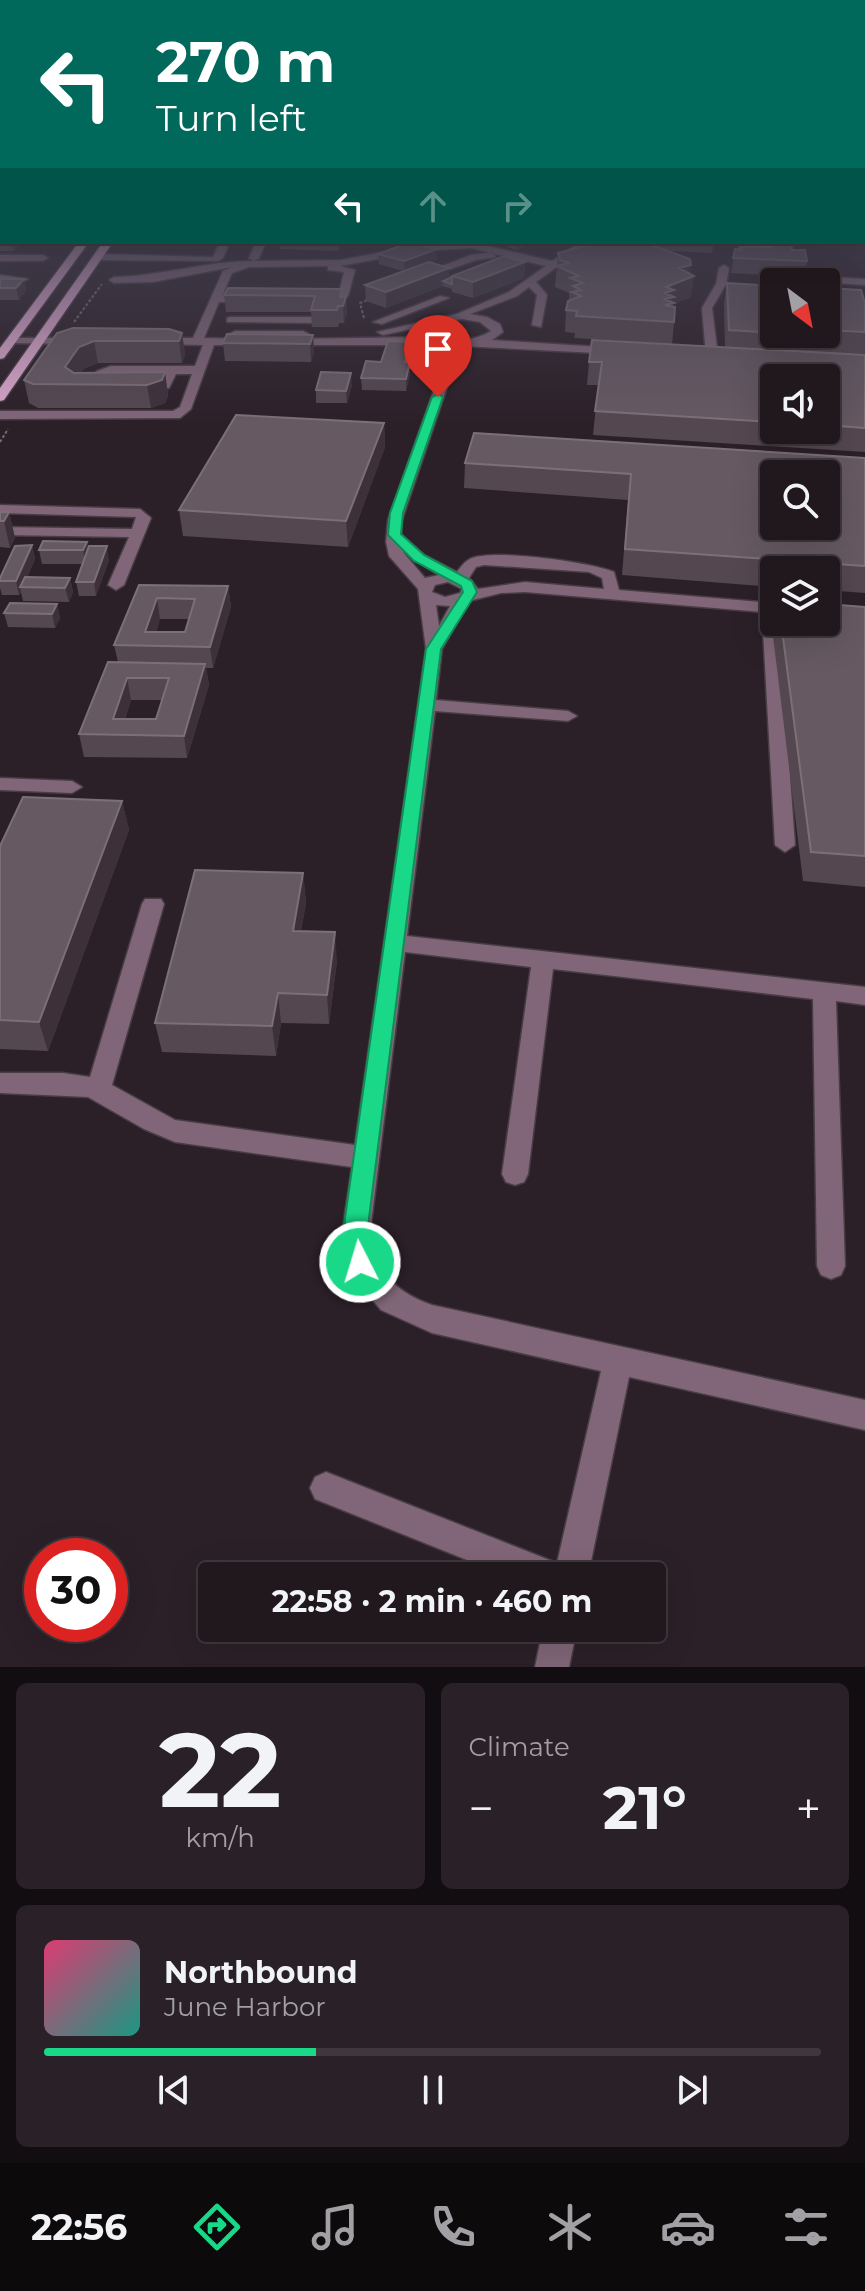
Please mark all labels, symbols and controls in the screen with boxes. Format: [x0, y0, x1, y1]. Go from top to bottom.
text: 270 m [156, 28, 335, 96]
icon: left [24, 32, 128, 136]
text: Turn left [156, 96, 307, 140]
icon: left [327, 184, 371, 228]
icon: ahead [411, 184, 455, 228]
icon: right [495, 184, 539, 228]
north arrow [760, 268, 840, 348]
map controls [760, 268, 840, 636]
pin [404, 315, 472, 397]
icon: arrive [416, 327, 460, 371]
button: sound [760, 364, 840, 444]
button: search [760, 460, 840, 540]
button: layers [760, 556, 840, 636]
position arrow [318, 1220, 402, 1304]
speed limit sign: 30 [24, 1538, 128, 1642]
text: 22:58 · 2 min · 460 m [272, 1583, 592, 1620]
text: 22 [159, 1706, 282, 1833]
text: Climate [469, 1731, 570, 1763]
text: 21° [603, 1771, 687, 1844]
text: − [469, 1781, 494, 1835]
text: + [796, 1781, 821, 1835]
text: km/h [186, 1822, 255, 1854]
text: Northbound [164, 1954, 358, 1991]
text: June Harbor [164, 1991, 326, 2023]
icon: previous [152, 2068, 196, 2112]
icon: pause [411, 2068, 455, 2112]
icon: next [670, 2068, 714, 2112]
icon: directions [189, 2199, 245, 2255]
icon: music [307, 2199, 363, 2255]
icon: phone [425, 2199, 481, 2255]
icon: climate [542, 2199, 598, 2255]
icon: car [660, 2199, 716, 2255]
icon: filters [778, 2199, 834, 2255]
text: 22:56 [31, 2205, 127, 2249]

